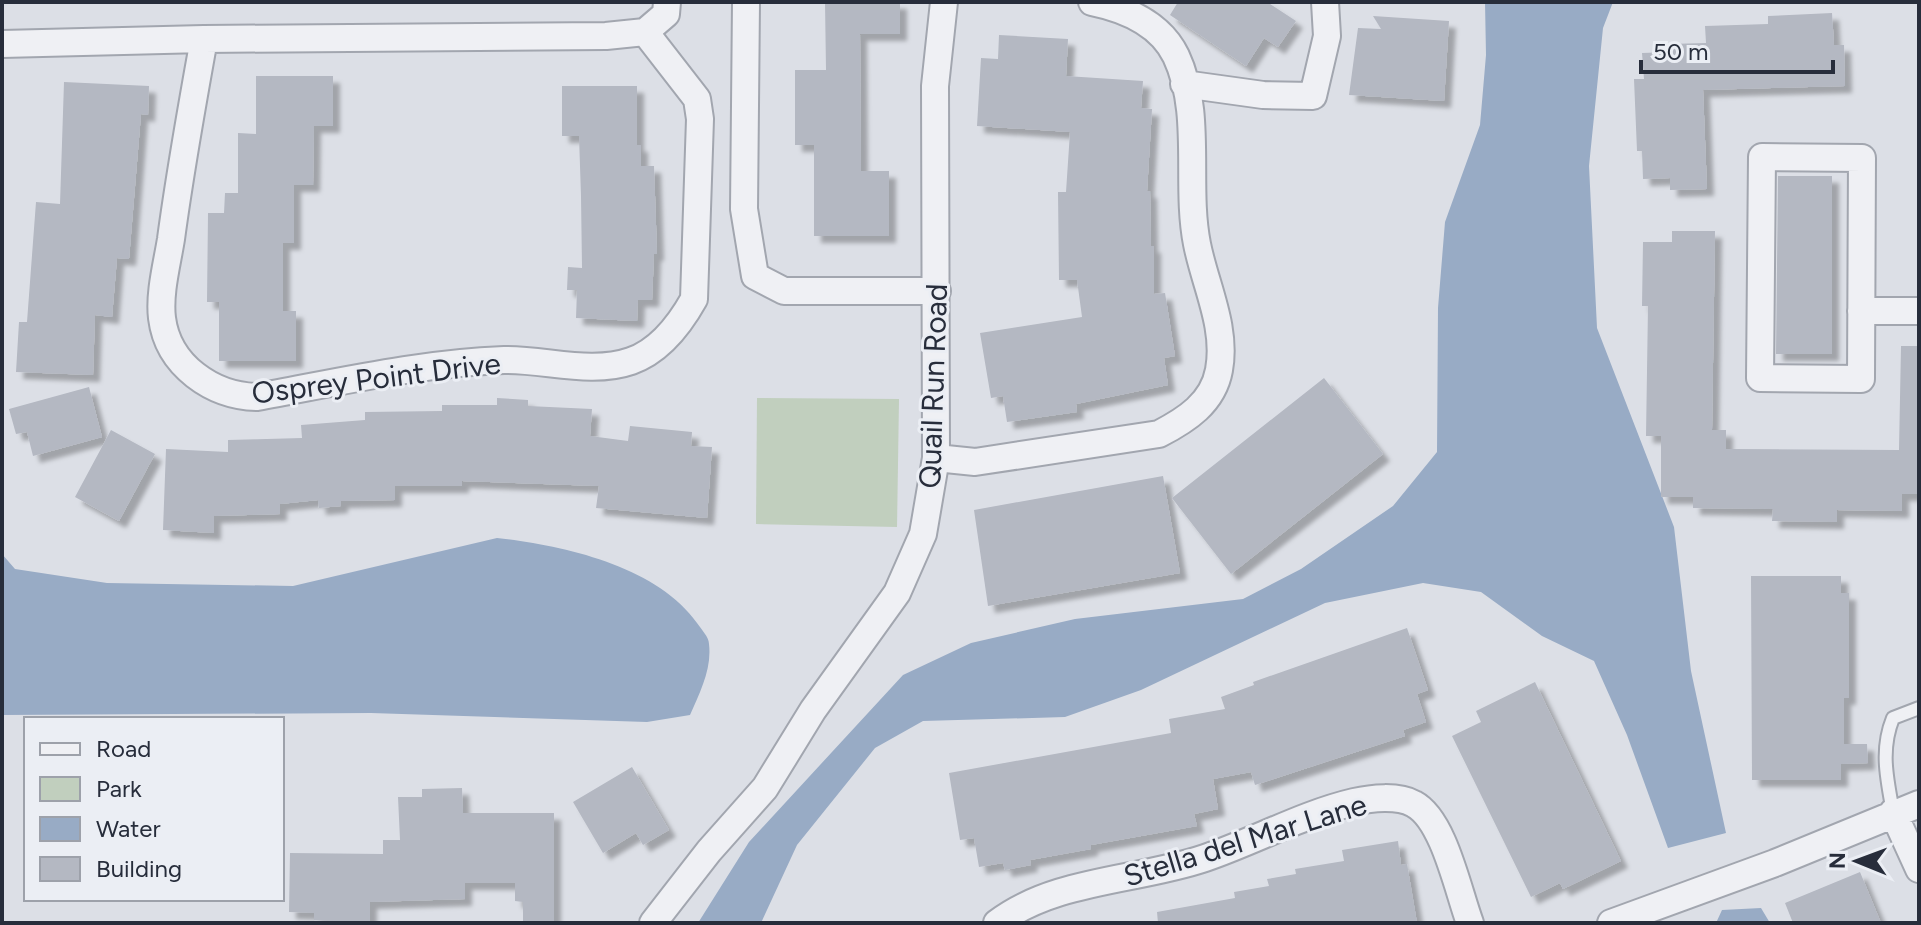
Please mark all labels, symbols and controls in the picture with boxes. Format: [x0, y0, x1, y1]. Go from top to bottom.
scale bar [1641, 24, 1833, 74]
text: 50 m [1653, 37, 1709, 66]
street label: Quail Run Road [911, 283, 955, 489]
street label: Osprey Point Drive [249, 344, 503, 412]
legend [24, 717, 284, 901]
text: Road [96, 734, 151, 763]
text: Park [96, 774, 142, 803]
street label: Stella del Mar Lane [1119, 785, 1371, 895]
text: Water [96, 814, 161, 843]
north arrow [1817, 821, 1897, 901]
text: N [1824, 852, 1851, 869]
text: Building [96, 854, 182, 883]

